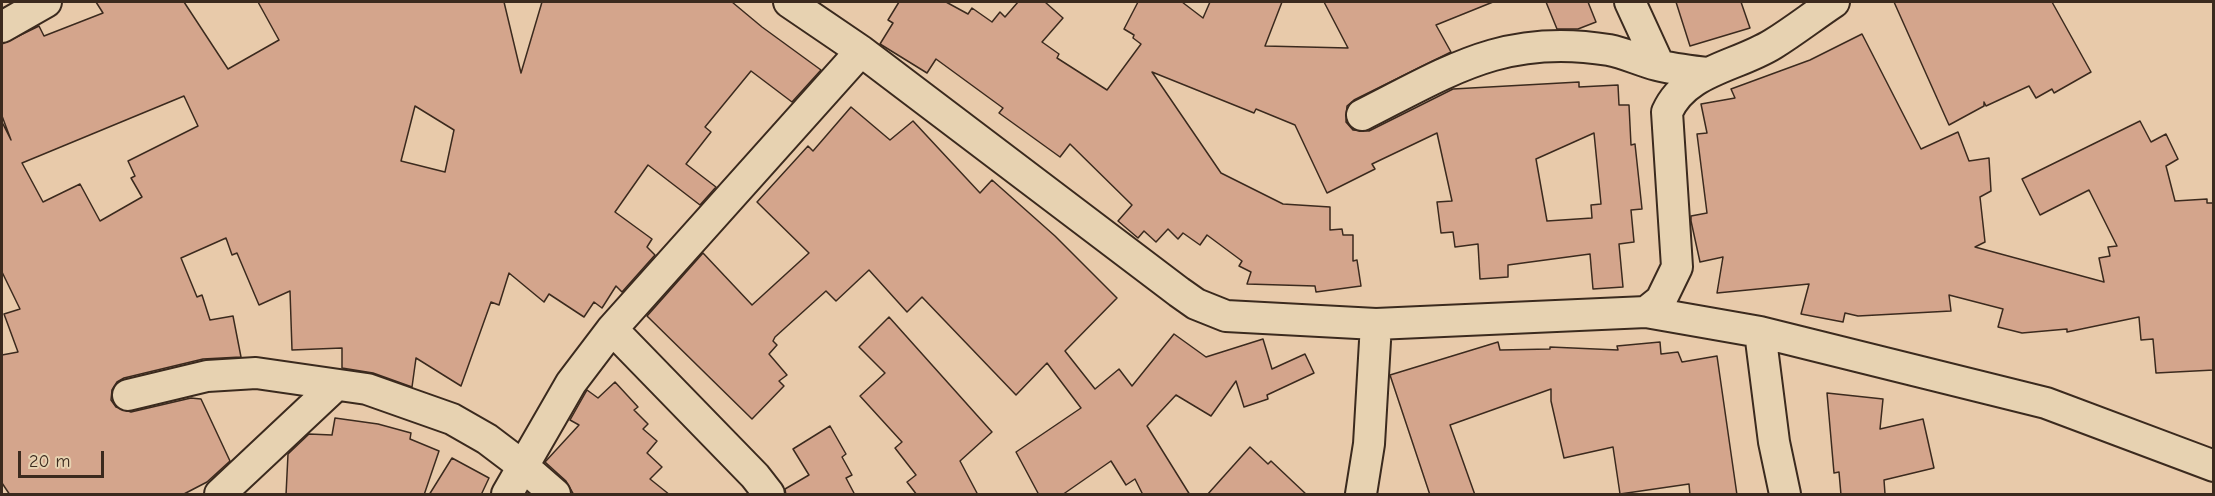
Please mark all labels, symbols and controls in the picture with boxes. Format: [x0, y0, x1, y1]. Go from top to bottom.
scale bar [21, 439, 106, 477]
text: 20 m [29, 451, 70, 472]

